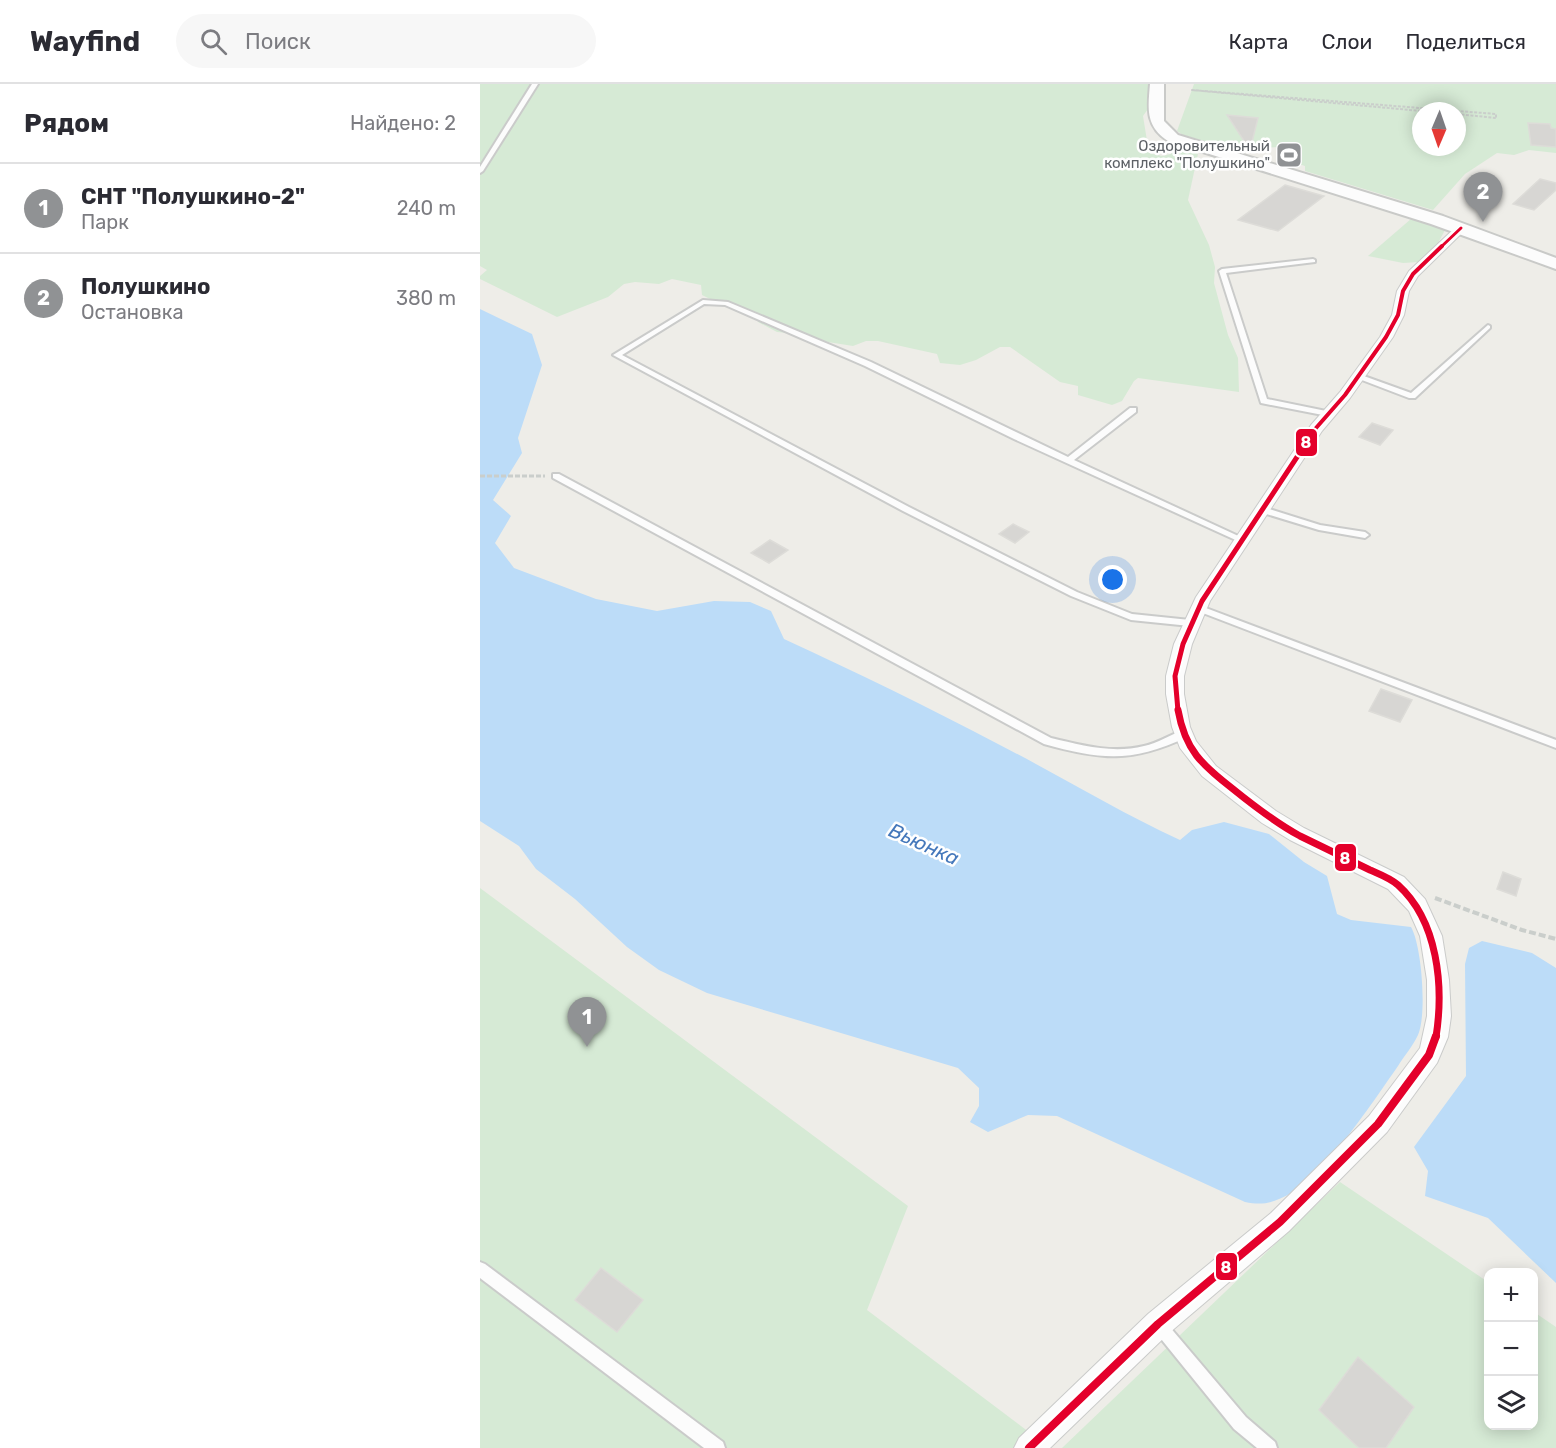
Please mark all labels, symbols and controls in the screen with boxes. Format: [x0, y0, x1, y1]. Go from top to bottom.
search box [176, 14, 596, 68]
text: Wayfind [30, 25, 140, 58]
icon: search [197, 25, 230, 58]
text: Поиск [245, 28, 311, 55]
text: Карта [1228, 29, 1288, 54]
text: Слои [1321, 29, 1372, 54]
text: Поделиться [1405, 29, 1526, 54]
north arrow [1412, 102, 1466, 156]
text: Рядом [24, 108, 109, 139]
text: Найдено: 2 [350, 111, 456, 135]
place label: Оздоровительный комплекс "Полушкино" [1104, 137, 1270, 172]
sports icon: Оздоровительный комплекс "Полушкино" [1274, 140, 1304, 170]
pin: 2 [1464, 172, 1502, 222]
text: СНТ "Полушкино-2" [81, 183, 305, 210]
text: 1 [39, 196, 48, 220]
text: 240 m [397, 196, 456, 220]
text: Парк [81, 210, 129, 234]
text: Полушкино [81, 273, 211, 300]
text: 2 [37, 286, 50, 310]
text: 380 m [396, 286, 456, 310]
text: Остановка [81, 300, 184, 324]
line badge: 8 [1295, 428, 1318, 457]
text: 8 [1301, 433, 1312, 452]
your location [1098, 565, 1127, 594]
water label: Вьюнка [885, 818, 963, 870]
line badge: 8 [1334, 843, 1357, 872]
text: 8 [1340, 849, 1351, 868]
pin: 1 [568, 998, 606, 1047]
line badge: 8 [1215, 1252, 1238, 1281]
text: 8 [1221, 1258, 1232, 1277]
map controls [1484, 1268, 1538, 1430]
button: + [1484, 1268, 1538, 1322]
button: − [1484, 1322, 1538, 1376]
button: layers [1484, 1376, 1538, 1430]

